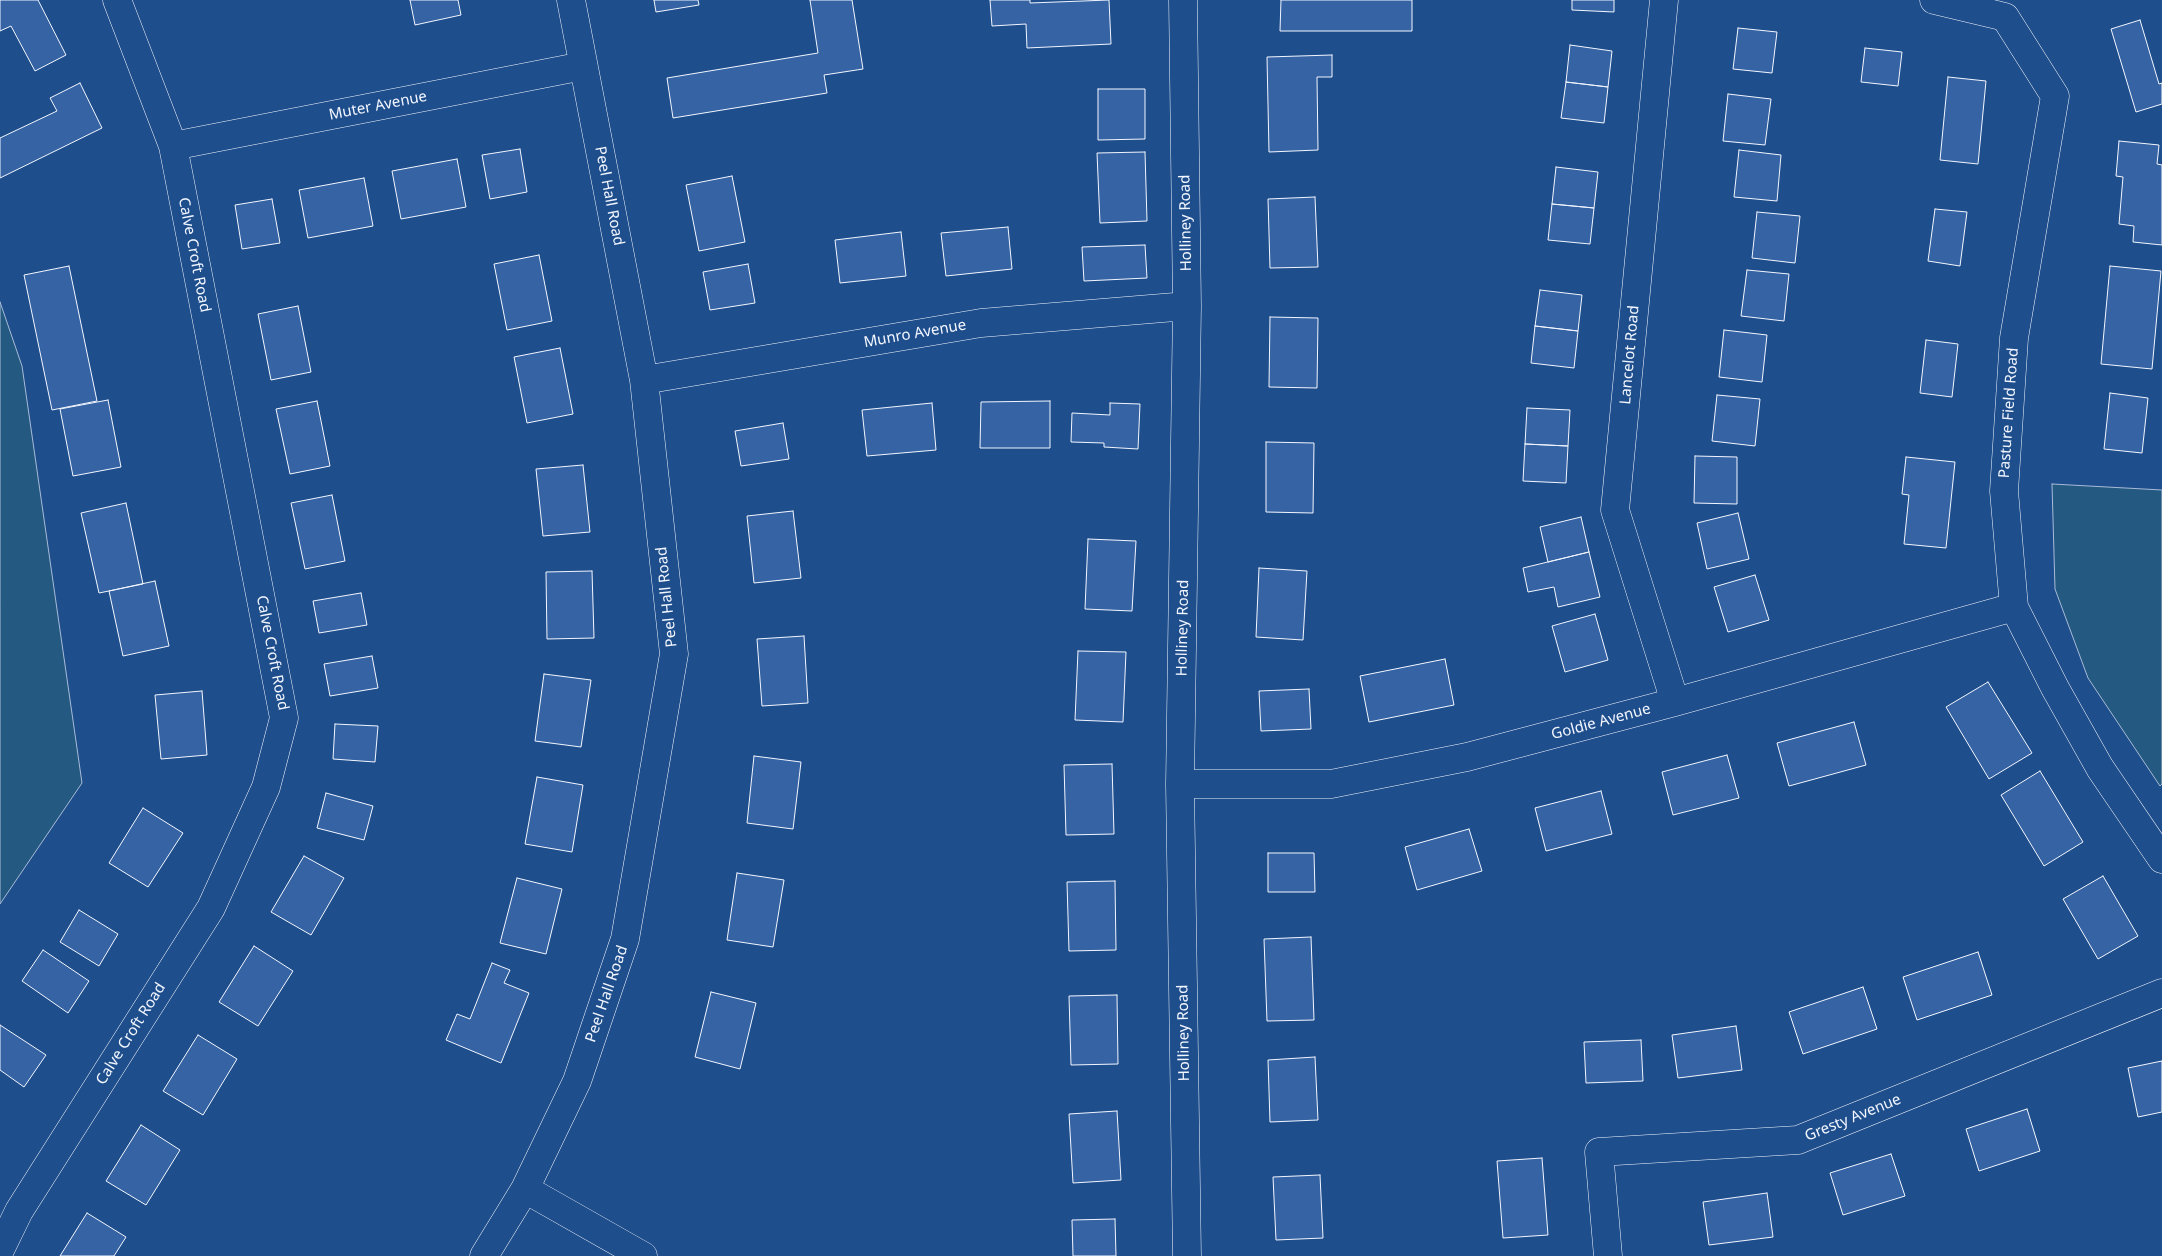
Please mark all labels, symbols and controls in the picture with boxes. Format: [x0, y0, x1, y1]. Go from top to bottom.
street label: Muter Avenue [327, 88, 429, 124]
street label: Peel Hall Road [591, 145, 627, 247]
street label: Holliney Road [1176, 174, 1196, 272]
street label: Calve Croft Road [174, 196, 214, 314]
street label: Lancelot Road [1617, 305, 1643, 405]
street label: Munro Avenue [862, 316, 968, 352]
street label: Pasture Field Road [1995, 347, 2023, 479]
street label: Peel Hall Road [653, 546, 681, 648]
street label: Holliney Road [1173, 579, 1193, 677]
street label: Calve Croft Road [252, 594, 292, 712]
street label: Goldie Avenue [1549, 700, 1653, 744]
street label: Peel Hall Road [582, 943, 632, 1045]
street label: Calve Croft Road [92, 980, 170, 1088]
street label: Holliney Road [1174, 984, 1194, 1082]
street label: Gresty Avenue [1802, 1091, 1904, 1145]

